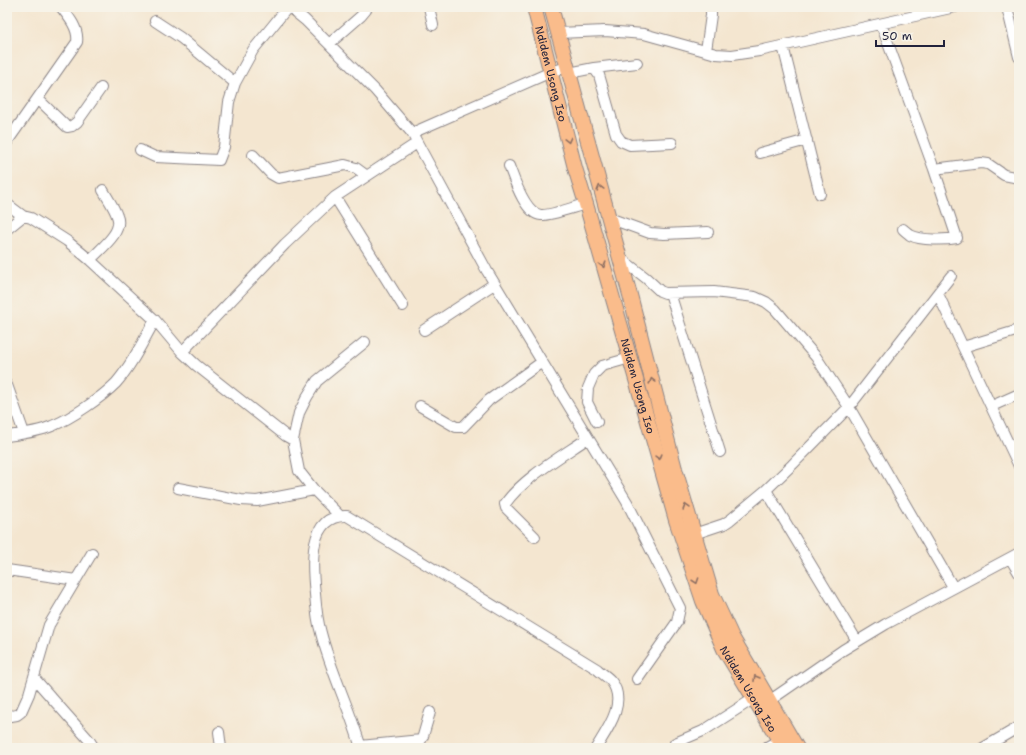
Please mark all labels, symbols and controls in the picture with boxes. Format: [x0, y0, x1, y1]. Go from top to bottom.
scale bar [876, 22, 944, 48]
street label: Ndidem Usong Iso [532, 24, 571, 124]
text: 50 m [882, 28, 912, 44]
one-way arrow [563, 137, 571, 143]
one-way arrow [597, 185, 605, 191]
one-way arrow [598, 261, 607, 268]
street label: Ndidem Usong Iso [617, 337, 659, 436]
one-way arrow [649, 378, 657, 385]
one-way arrow [654, 453, 663, 460]
one-way arrow [682, 503, 691, 510]
one-way arrow [692, 578, 700, 585]
street label: Ndidem Usong Iso [716, 643, 780, 735]
one-way arrow [753, 675, 760, 682]

